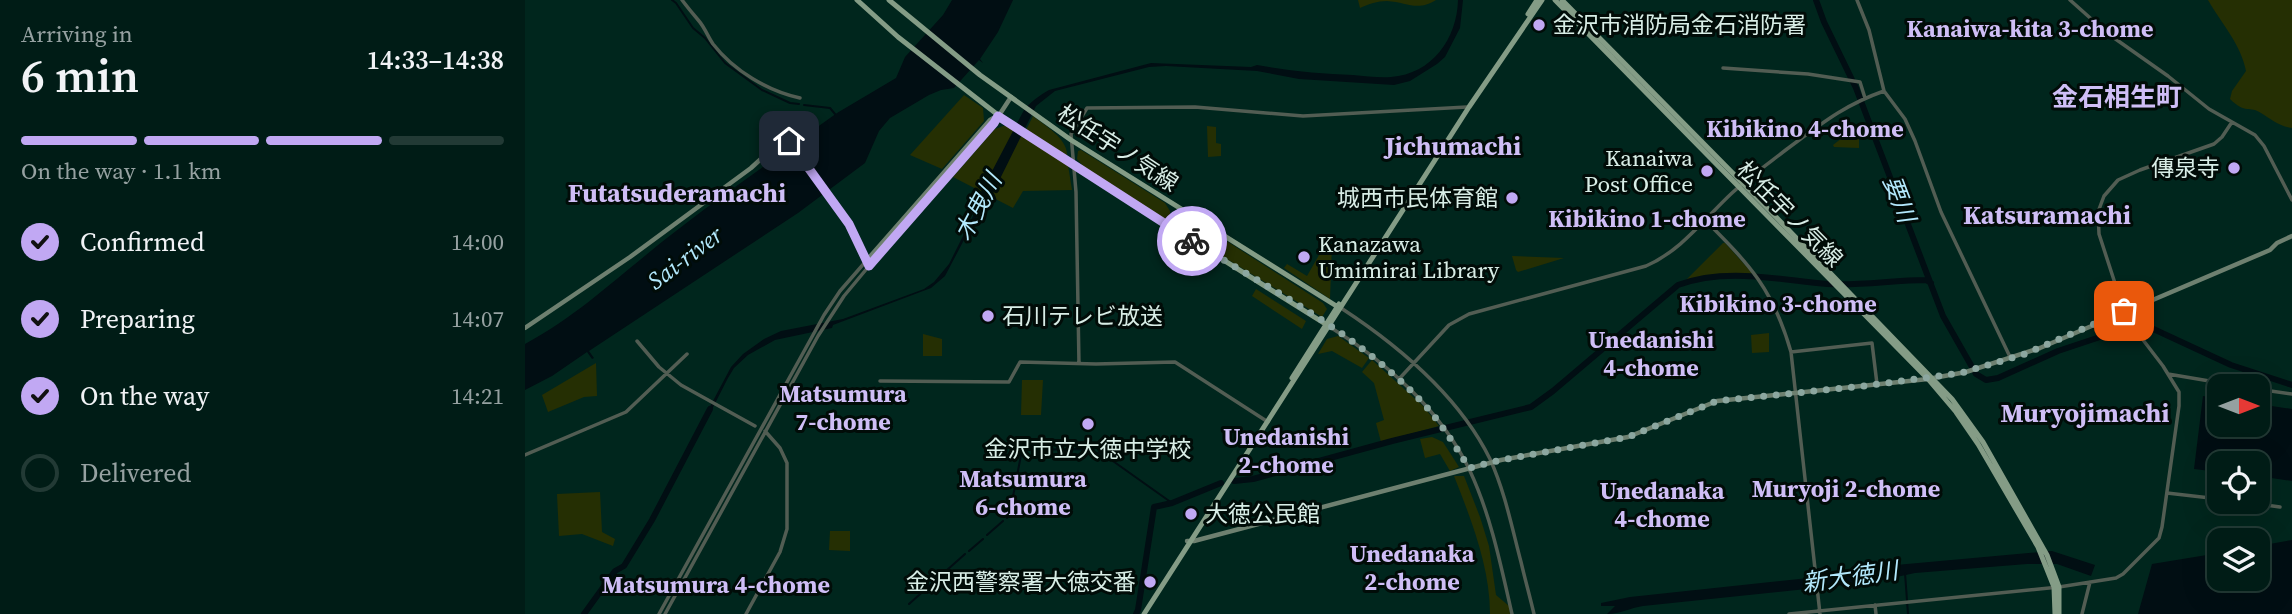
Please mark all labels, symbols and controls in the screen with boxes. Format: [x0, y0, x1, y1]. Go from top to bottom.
place label: 金沢市消防局金石消防署 [1553, 9, 1806, 41]
district label: Kanaiwa-kita 3-chome [1906, 12, 2154, 45]
marker: 金沢市消防局金石消防署 [1531, 17, 1547, 33]
text: Arriving in [21, 18, 133, 50]
text: 14:33–14:38 [367, 42, 504, 78]
text: 6 min [21, 44, 139, 107]
district label: 金石相生町 [2052, 79, 2182, 115]
street label: 松任宇ノ気線 [1051, 97, 1185, 199]
pin [759, 111, 819, 171]
district label: Kibikino 4-chome [1706, 112, 1904, 145]
icon: home [770, 122, 808, 160]
district label: Jichumachi [1383, 128, 1521, 164]
place label: Kanaiwa Post Office [1584, 142, 1693, 200]
place label: 傳泉寺 [2151, 152, 2220, 184]
street label: 松任宇ノ気線 [1730, 154, 1850, 274]
text: On the way · 1.1 km [21, 155, 222, 187]
marker: 傳泉寺 [2226, 160, 2242, 176]
marker: Kanaiwa Post Office [1699, 163, 1715, 179]
water label: 木曳川 [946, 165, 1010, 246]
water label: 要川 [1875, 171, 1925, 230]
district label: Futatsuderamachi [568, 175, 786, 211]
place label: 城西市民体育館 [1337, 182, 1498, 214]
marker: 城西市民体育館 [1504, 190, 1520, 206]
district label: Katsuramachi [1963, 197, 2131, 233]
district label: Kibikino 1-chome [1548, 202, 1746, 235]
courier [1157, 206, 1227, 276]
water label: Sai-river [640, 218, 730, 297]
icon: bike [1173, 222, 1211, 260]
icon: check [21, 223, 59, 261]
text: Confirmed [80, 224, 205, 260]
text: 14:00 [451, 226, 504, 258]
place label: Kanazawa Umimirai Library [1318, 228, 1499, 286]
marker: Kanazawa Umimirai Library [1296, 249, 1312, 265]
pin [2094, 281, 2154, 341]
district label: Kibikino 3-chome [1679, 287, 1877, 320]
icon: bag [2105, 292, 2143, 330]
icon: check [21, 300, 59, 338]
place label: 石川テレビ放送 [1002, 300, 1163, 332]
text: Preparing [80, 301, 195, 337]
text: 14:07 [451, 303, 504, 335]
marker: 石川テレビ放送 [980, 308, 996, 324]
district label: Unedanishi 4-chome [1588, 323, 1714, 384]
north arrow [2207, 374, 2270, 438]
map controls [2207, 374, 2270, 591]
icon: check [21, 377, 59, 415]
district label: Matsumura 7-chome [779, 377, 907, 438]
text: On the way [80, 378, 209, 414]
text: 14:21 [451, 380, 504, 412]
district label: Muryojimachi [2001, 395, 2169, 431]
marker: 金沢市立大徳中学校 [1080, 416, 1096, 432]
district label: Unedanishi 2-chome [1223, 420, 1349, 481]
place label: 金沢市立大徳中学校 [985, 433, 1192, 465]
button: locate [2207, 451, 2270, 514]
text: Delivered [80, 455, 191, 491]
district label: Matsumura 6-chome [959, 462, 1087, 523]
district label: Muryoji 2-chome [1752, 472, 1940, 505]
district label: Unedanaka 4-chome [1599, 474, 1725, 535]
place label: 大徳公民館 [1205, 498, 1320, 530]
marker: 大徳公民館 [1183, 506, 1199, 522]
button: layers [2207, 528, 2270, 591]
district label: Unedanaka 2-chome [1349, 537, 1475, 598]
water label: 新大徳川 [1800, 553, 1903, 600]
place label: 金沢西警察署大徳交番 [906, 566, 1136, 598]
district label: Matsumura 4-chome [602, 568, 830, 601]
marker: 金沢西警察署大徳交番 [1142, 574, 1158, 590]

